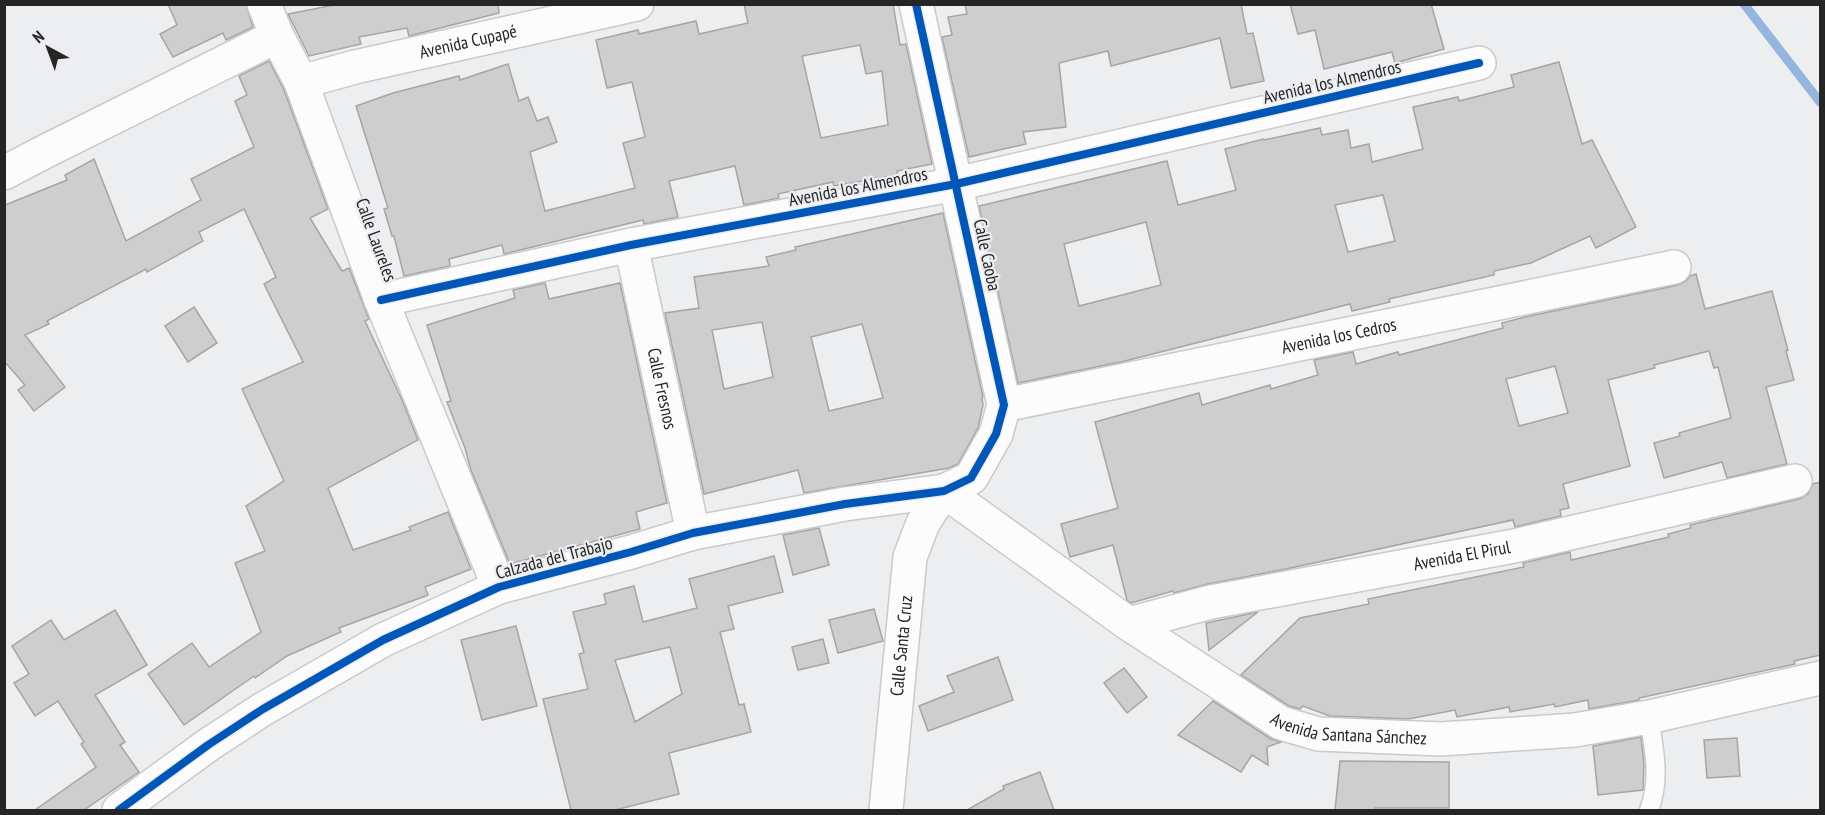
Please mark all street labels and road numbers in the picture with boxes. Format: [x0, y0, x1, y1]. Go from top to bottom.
street label: Avenida Cupapé [417, 19, 519, 63]
street label: Avenida los Almendros [1261, 54, 1403, 109]
street label: Avenida los Almendros [787, 162, 929, 211]
street label: Calle Laureles [351, 195, 402, 285]
street label: Calle Caoba [969, 217, 1006, 293]
street label: Avenida los Cedros [1279, 312, 1398, 359]
street label: Calle Fresnos [642, 346, 682, 431]
street label: Calzada del Trabajo [493, 531, 615, 584]
street label: Avenida El Pirul [1412, 535, 1513, 575]
street label: Calle Santa Cruz [885, 594, 917, 697]
street label: Avenida Santana Sánchez [1266, 707, 1427, 749]

